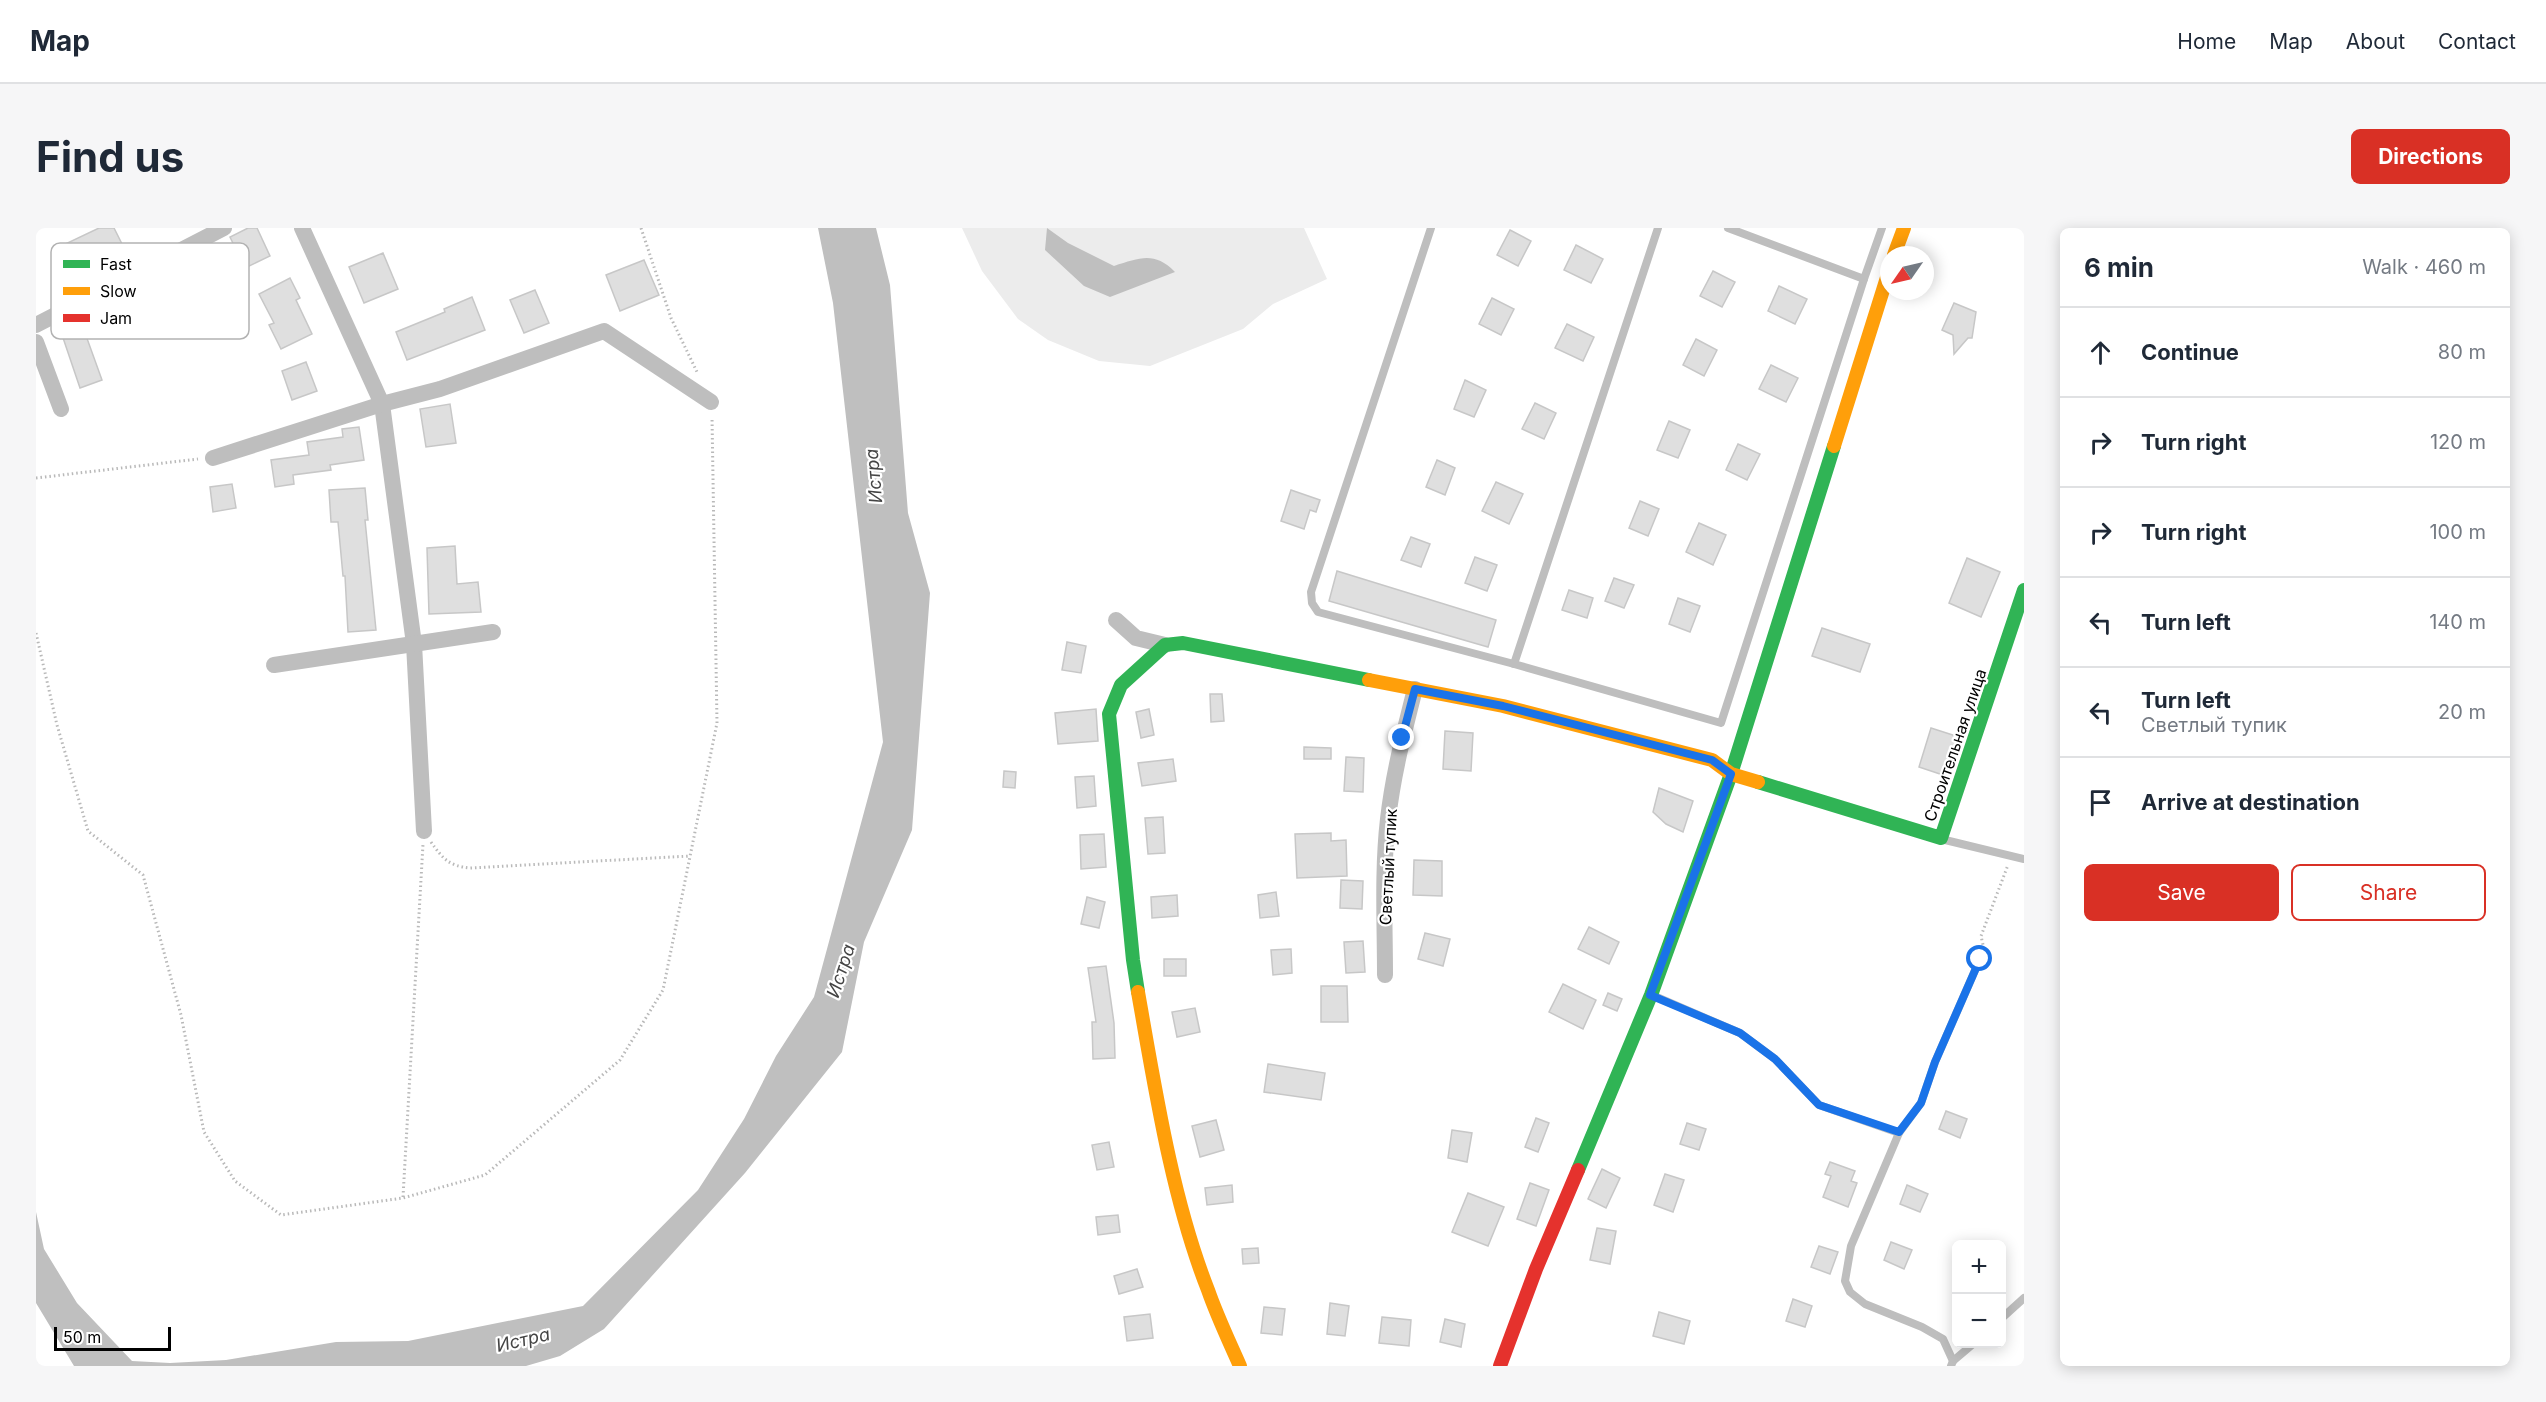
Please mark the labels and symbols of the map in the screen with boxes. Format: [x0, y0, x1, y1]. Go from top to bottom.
legend [51, 243, 249, 339]
north arrow [1880, 246, 1934, 300]
text: Fast [100, 254, 132, 274]
text: Slow [100, 281, 137, 301]
text: Jam [100, 308, 132, 328]
water label: Истра [861, 448, 886, 504]
street label: Строительная улица [1919, 666, 1991, 824]
route end [1388, 724, 1414, 750]
street label: Светлый тупик [1375, 808, 1401, 926]
water label: Истра [822, 942, 859, 1000]
route start [1966, 945, 1992, 971]
water label: Истра [494, 1323, 552, 1356]
scale bar [54, 1324, 171, 1352]

